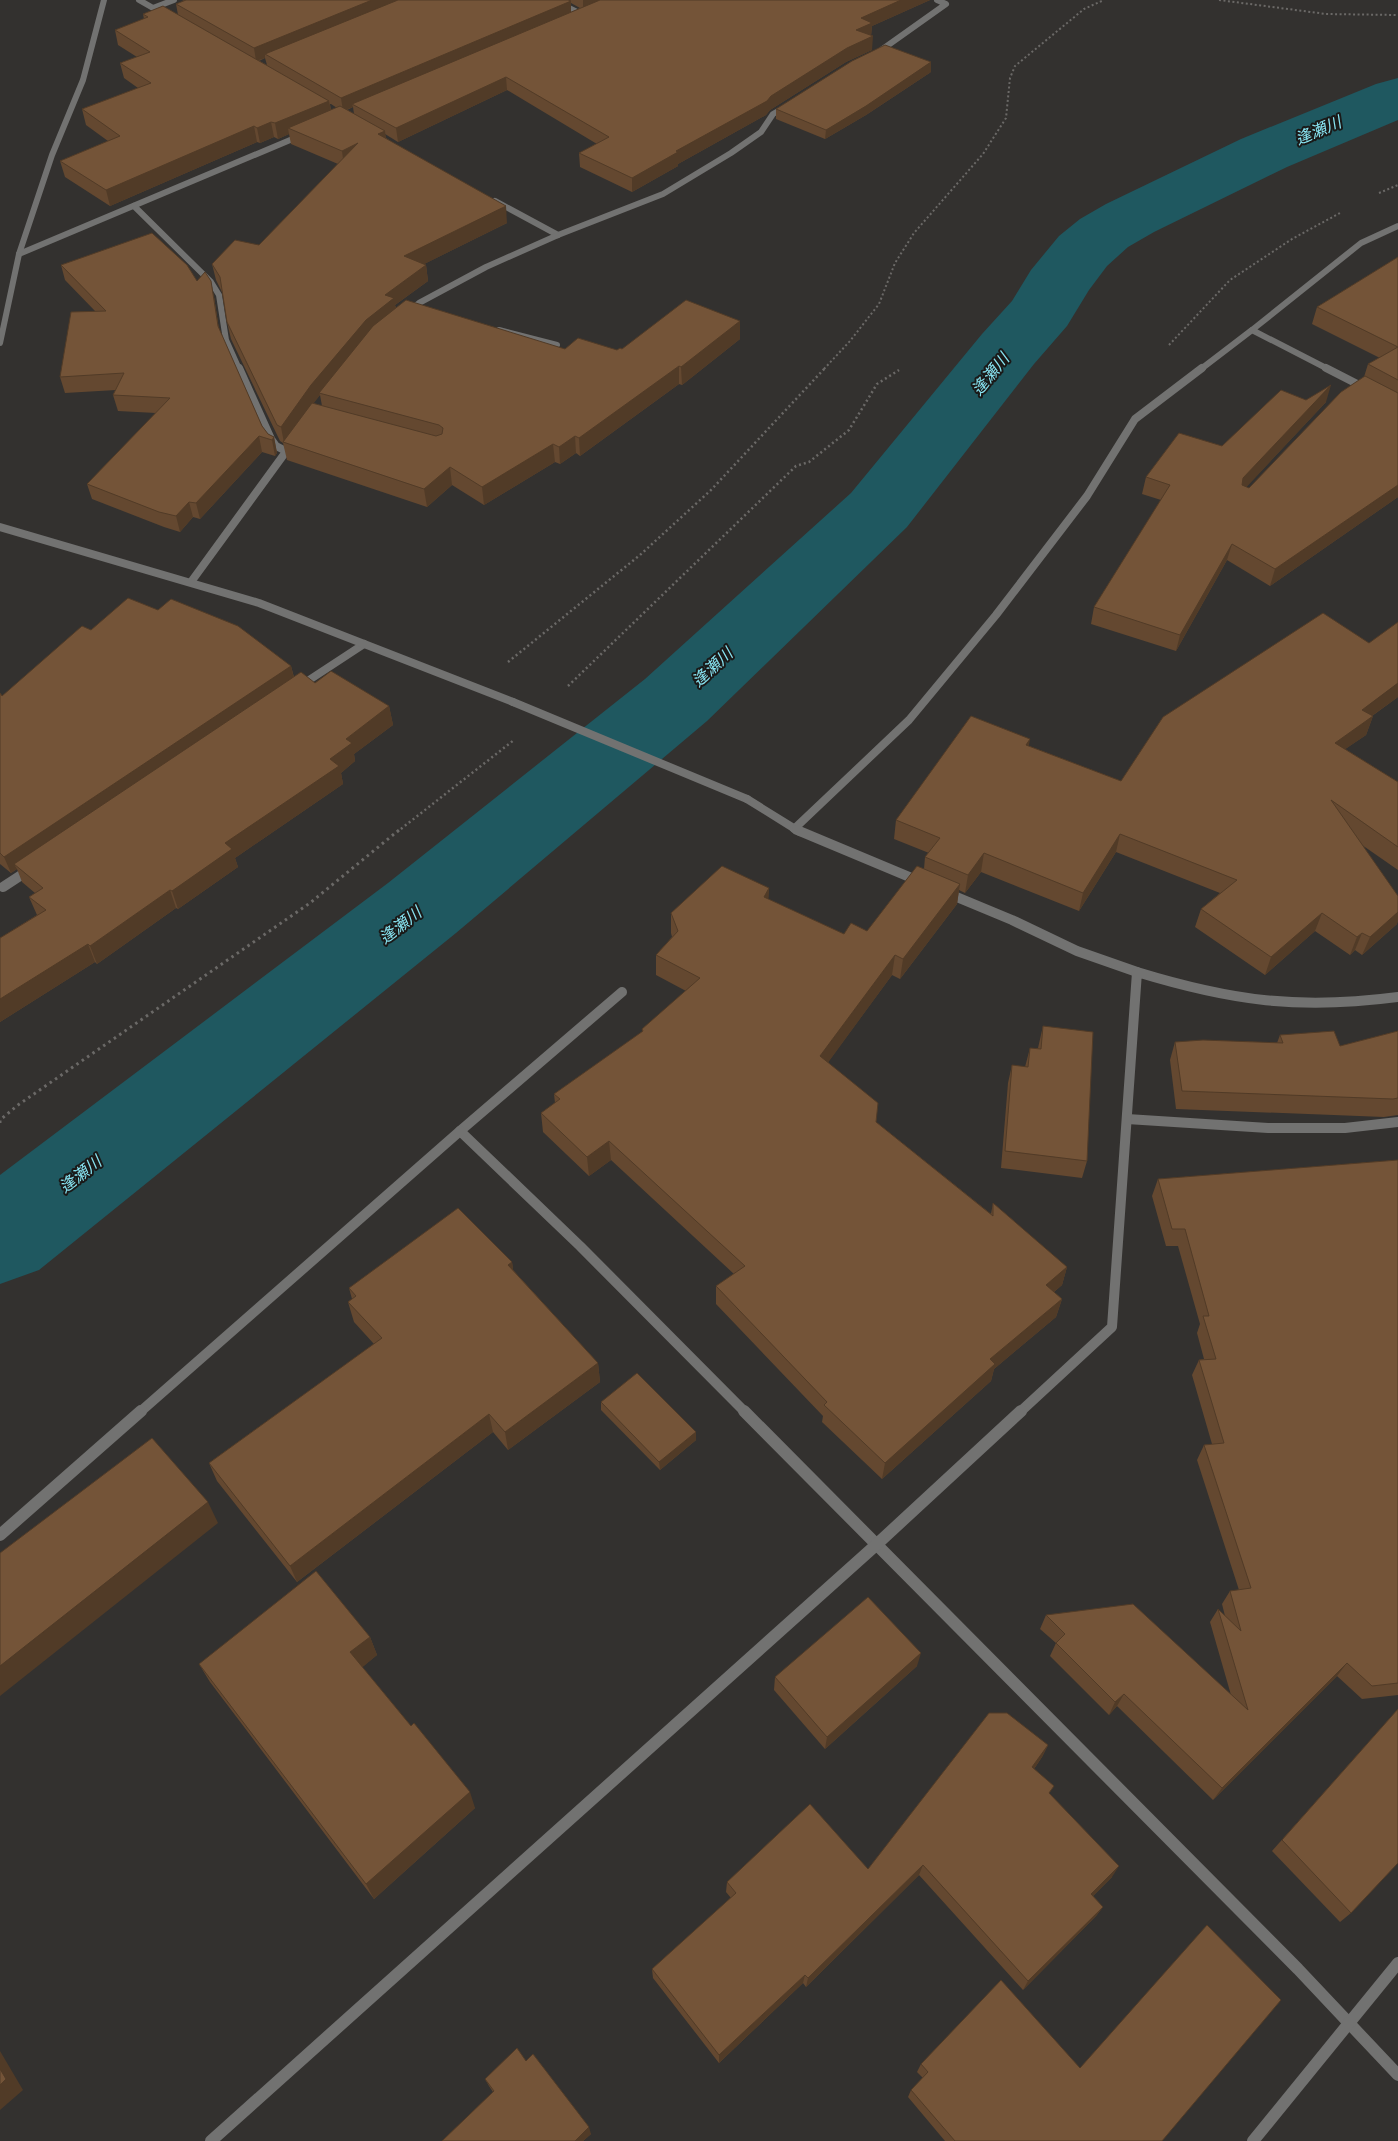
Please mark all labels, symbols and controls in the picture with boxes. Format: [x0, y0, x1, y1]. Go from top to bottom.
water label: 逢瀬川 [1292, 111, 1346, 149]
water label: 逢瀬川 [967, 348, 1014, 399]
water label: 逢瀬川 [688, 642, 738, 691]
water label: 逢瀬川 [375, 901, 427, 948]
water label: 逢瀬川 [55, 1150, 107, 1197]

